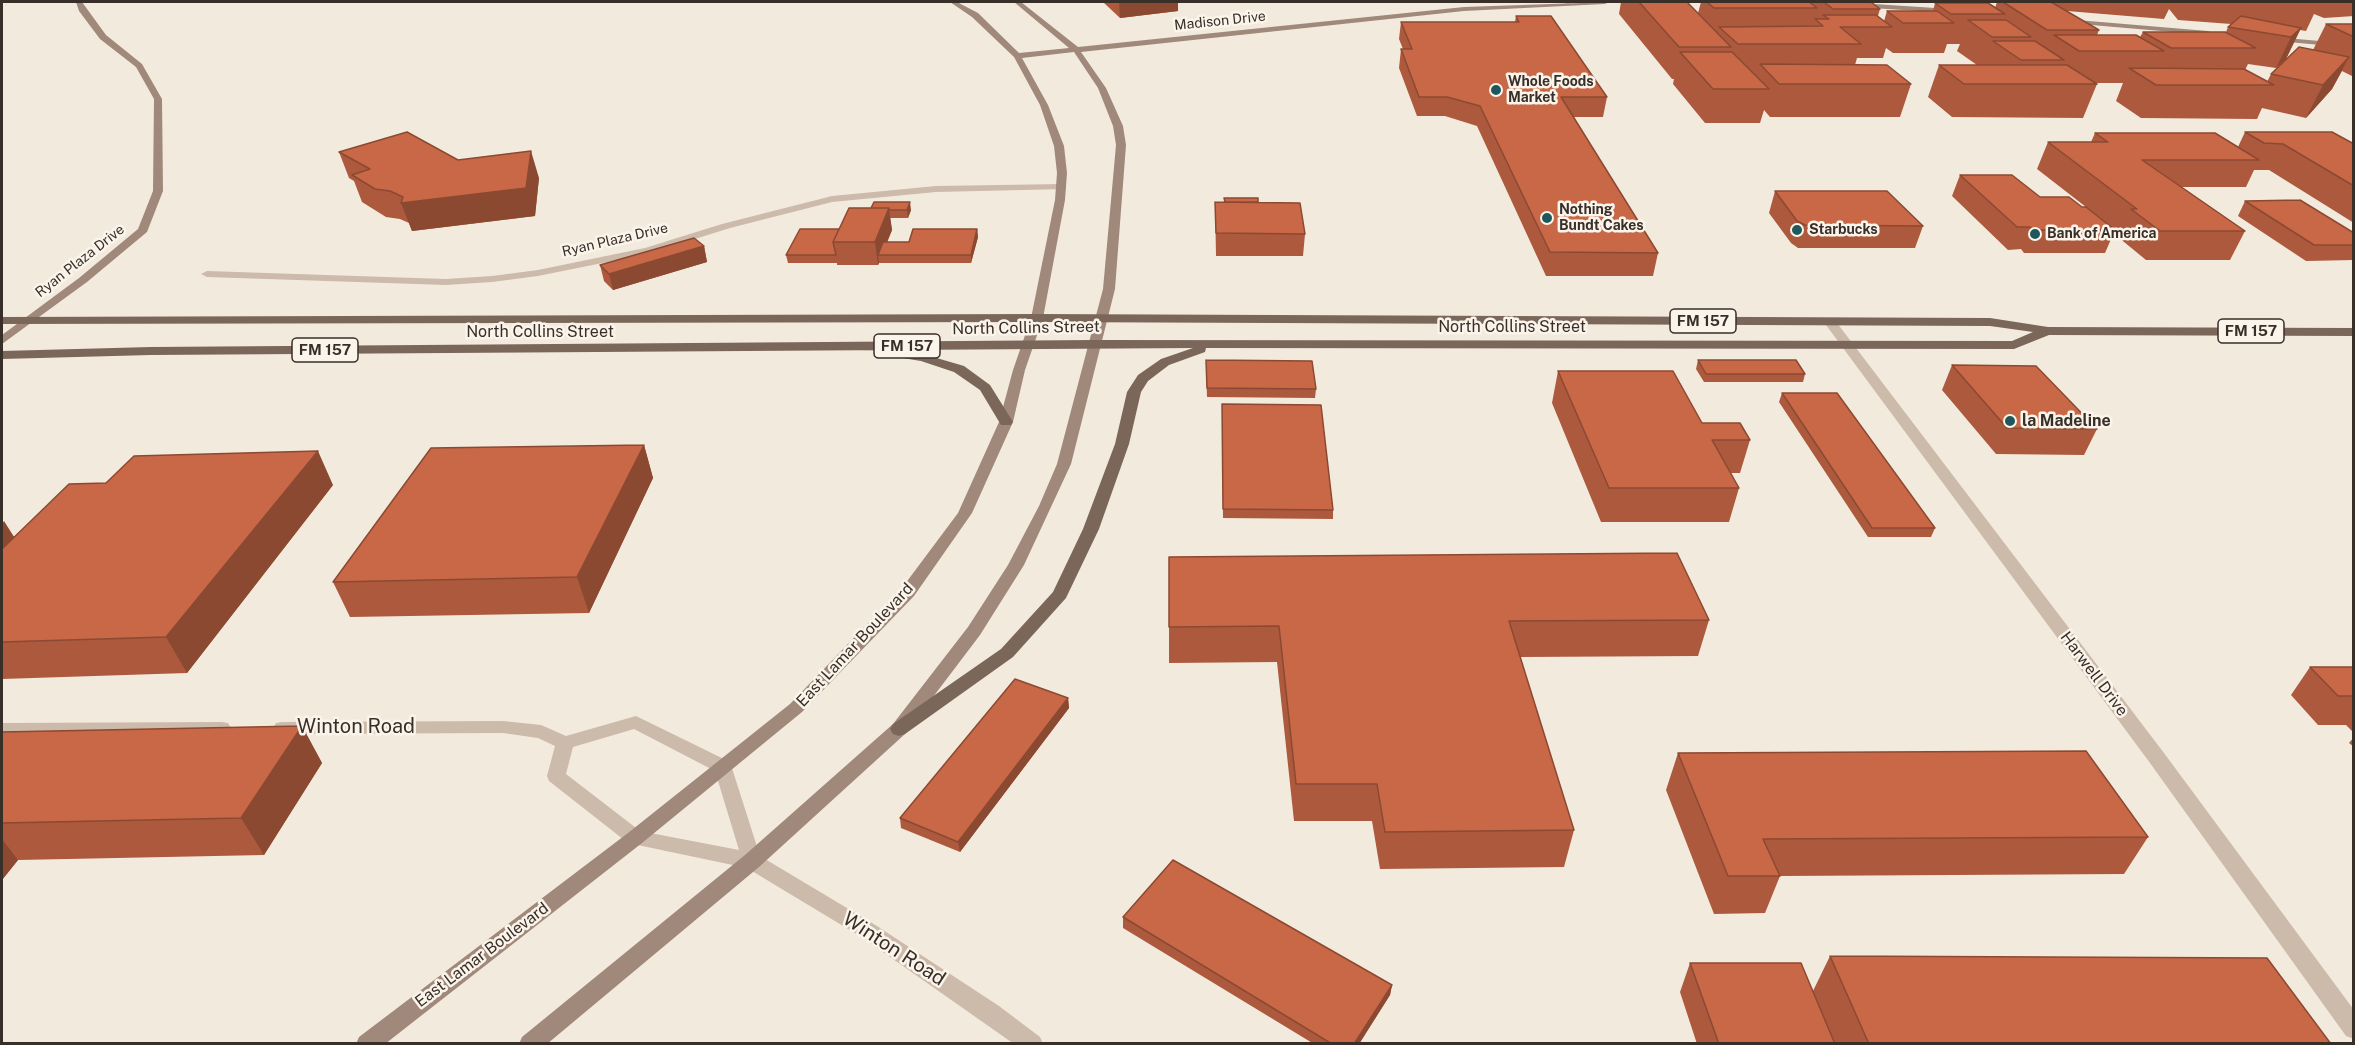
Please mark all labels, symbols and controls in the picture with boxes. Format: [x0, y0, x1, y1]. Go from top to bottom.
street label: Madison Drive [1173, 8, 1267, 34]
place label: Whole Foods Market [1508, 74, 1594, 106]
marker: Whole Foods Market [1489, 83, 1503, 97]
place label: Nothing Bundt Cakes [1559, 202, 1644, 234]
marker: Nothing Bundt Cakes [1540, 211, 1554, 225]
street label: Ryan Plaza Drive [560, 220, 670, 260]
street label: Ryan Plaza Drive [32, 221, 128, 301]
place label: Starbucks [1809, 222, 1878, 238]
marker: Starbucks [1790, 223, 1804, 237]
place label: Bank of America [2047, 226, 2156, 242]
marker: Bank of America [2028, 227, 2042, 241]
road number: FM 157 [1670, 309, 1736, 333]
street label: North Collins Street [952, 317, 1100, 339]
street label: North Collins Street [1438, 317, 1586, 337]
road number: FM 157 [2218, 319, 2284, 343]
street label: North Collins Street [466, 322, 614, 342]
road number: FM 157 [874, 334, 940, 358]
road number: FM 157 [292, 338, 358, 362]
place label: la Madeline [2022, 411, 2111, 431]
marker: la Madeline [2003, 414, 2017, 428]
street label: East Lamar Boulevard [793, 579, 917, 711]
street label: Harwell Drive [2056, 628, 2132, 720]
street label: Winton Road [297, 715, 415, 739]
street label: East Lamar Boulevard [411, 899, 553, 1011]
street label: Winton Road [838, 907, 950, 991]

